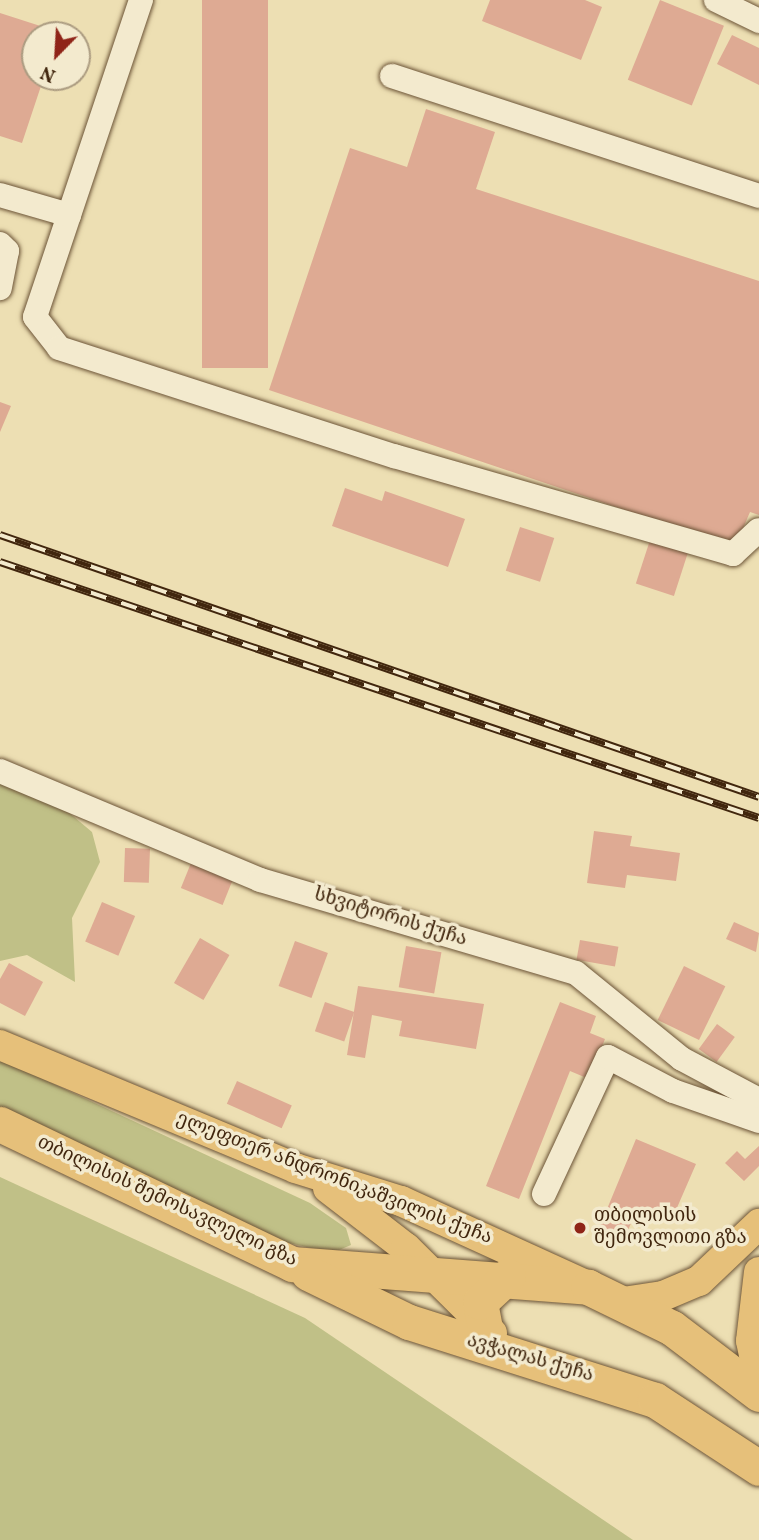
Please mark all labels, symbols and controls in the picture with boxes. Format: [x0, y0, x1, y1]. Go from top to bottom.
north arrow [21, 21, 91, 91]
text: N [37, 59, 60, 88]
street label: სხვიტორის ქუჩა [311, 884, 469, 952]
street label: ელეფთერ ანდრონიკაშვილის ქუჩა [173, 1108, 495, 1250]
street label: თბილისის შემოსავლელი გზა [33, 1132, 301, 1272]
place label: თბილისის შემოვლითი გზა [594, 1206, 747, 1250]
marker: თბილისის შემოვლითი გზა [572, 1220, 588, 1236]
street label: ავჭალას ქუჩა [464, 1330, 596, 1388]

